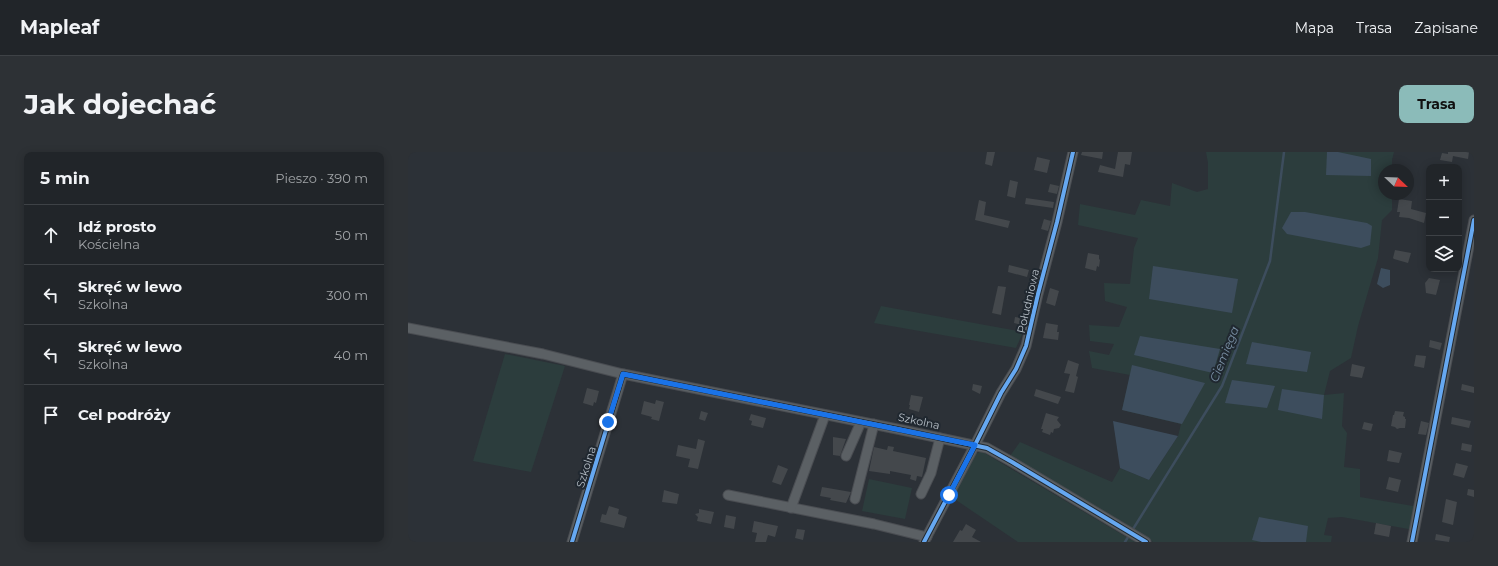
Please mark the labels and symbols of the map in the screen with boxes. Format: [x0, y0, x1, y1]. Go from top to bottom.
north arrow [1378, 164, 1414, 200]
street label: Południowa [1014, 267, 1042, 335]
water label: Ciemięga [1206, 324, 1242, 384]
street label: Szkolna [897, 410, 941, 432]
route end [599, 413, 617, 431]
street label: Szkolna [573, 445, 599, 489]
route start [940, 486, 958, 504]

